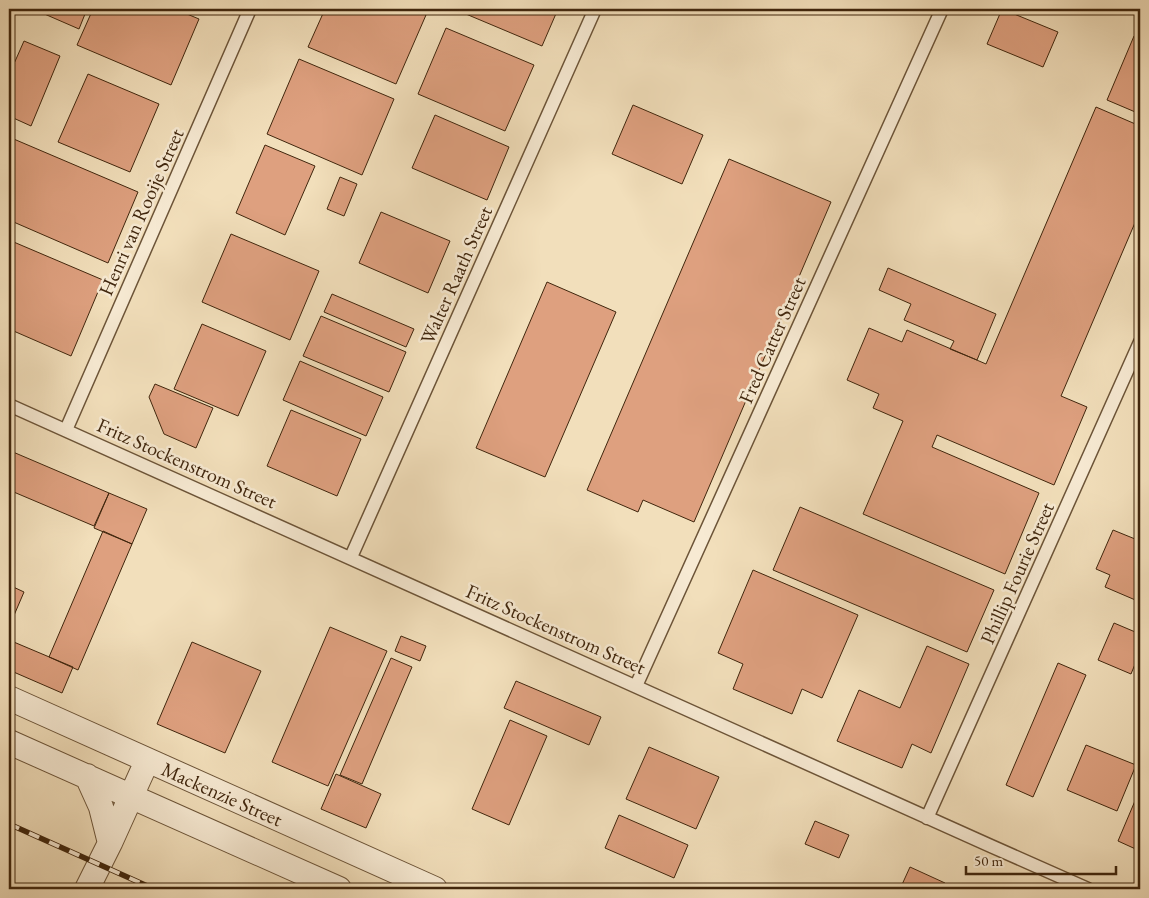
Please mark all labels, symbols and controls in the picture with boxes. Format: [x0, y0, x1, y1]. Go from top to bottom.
street label: Henri van Rooije Street [92, 124, 190, 300]
street label: Walter Raath Street [414, 201, 498, 348]
street label: Fred Catter Street [733, 272, 812, 407]
street label: Fritz Stockenstrom Street [93, 412, 281, 515]
street label: Phillip Fourie Street [974, 497, 1060, 648]
street label: Fritz Stockenstrom Street [462, 578, 650, 681]
street label: Mackenzie Street [157, 756, 287, 833]
scale bar [966, 843, 1116, 875]
text: 50 m [974, 851, 1003, 870]

